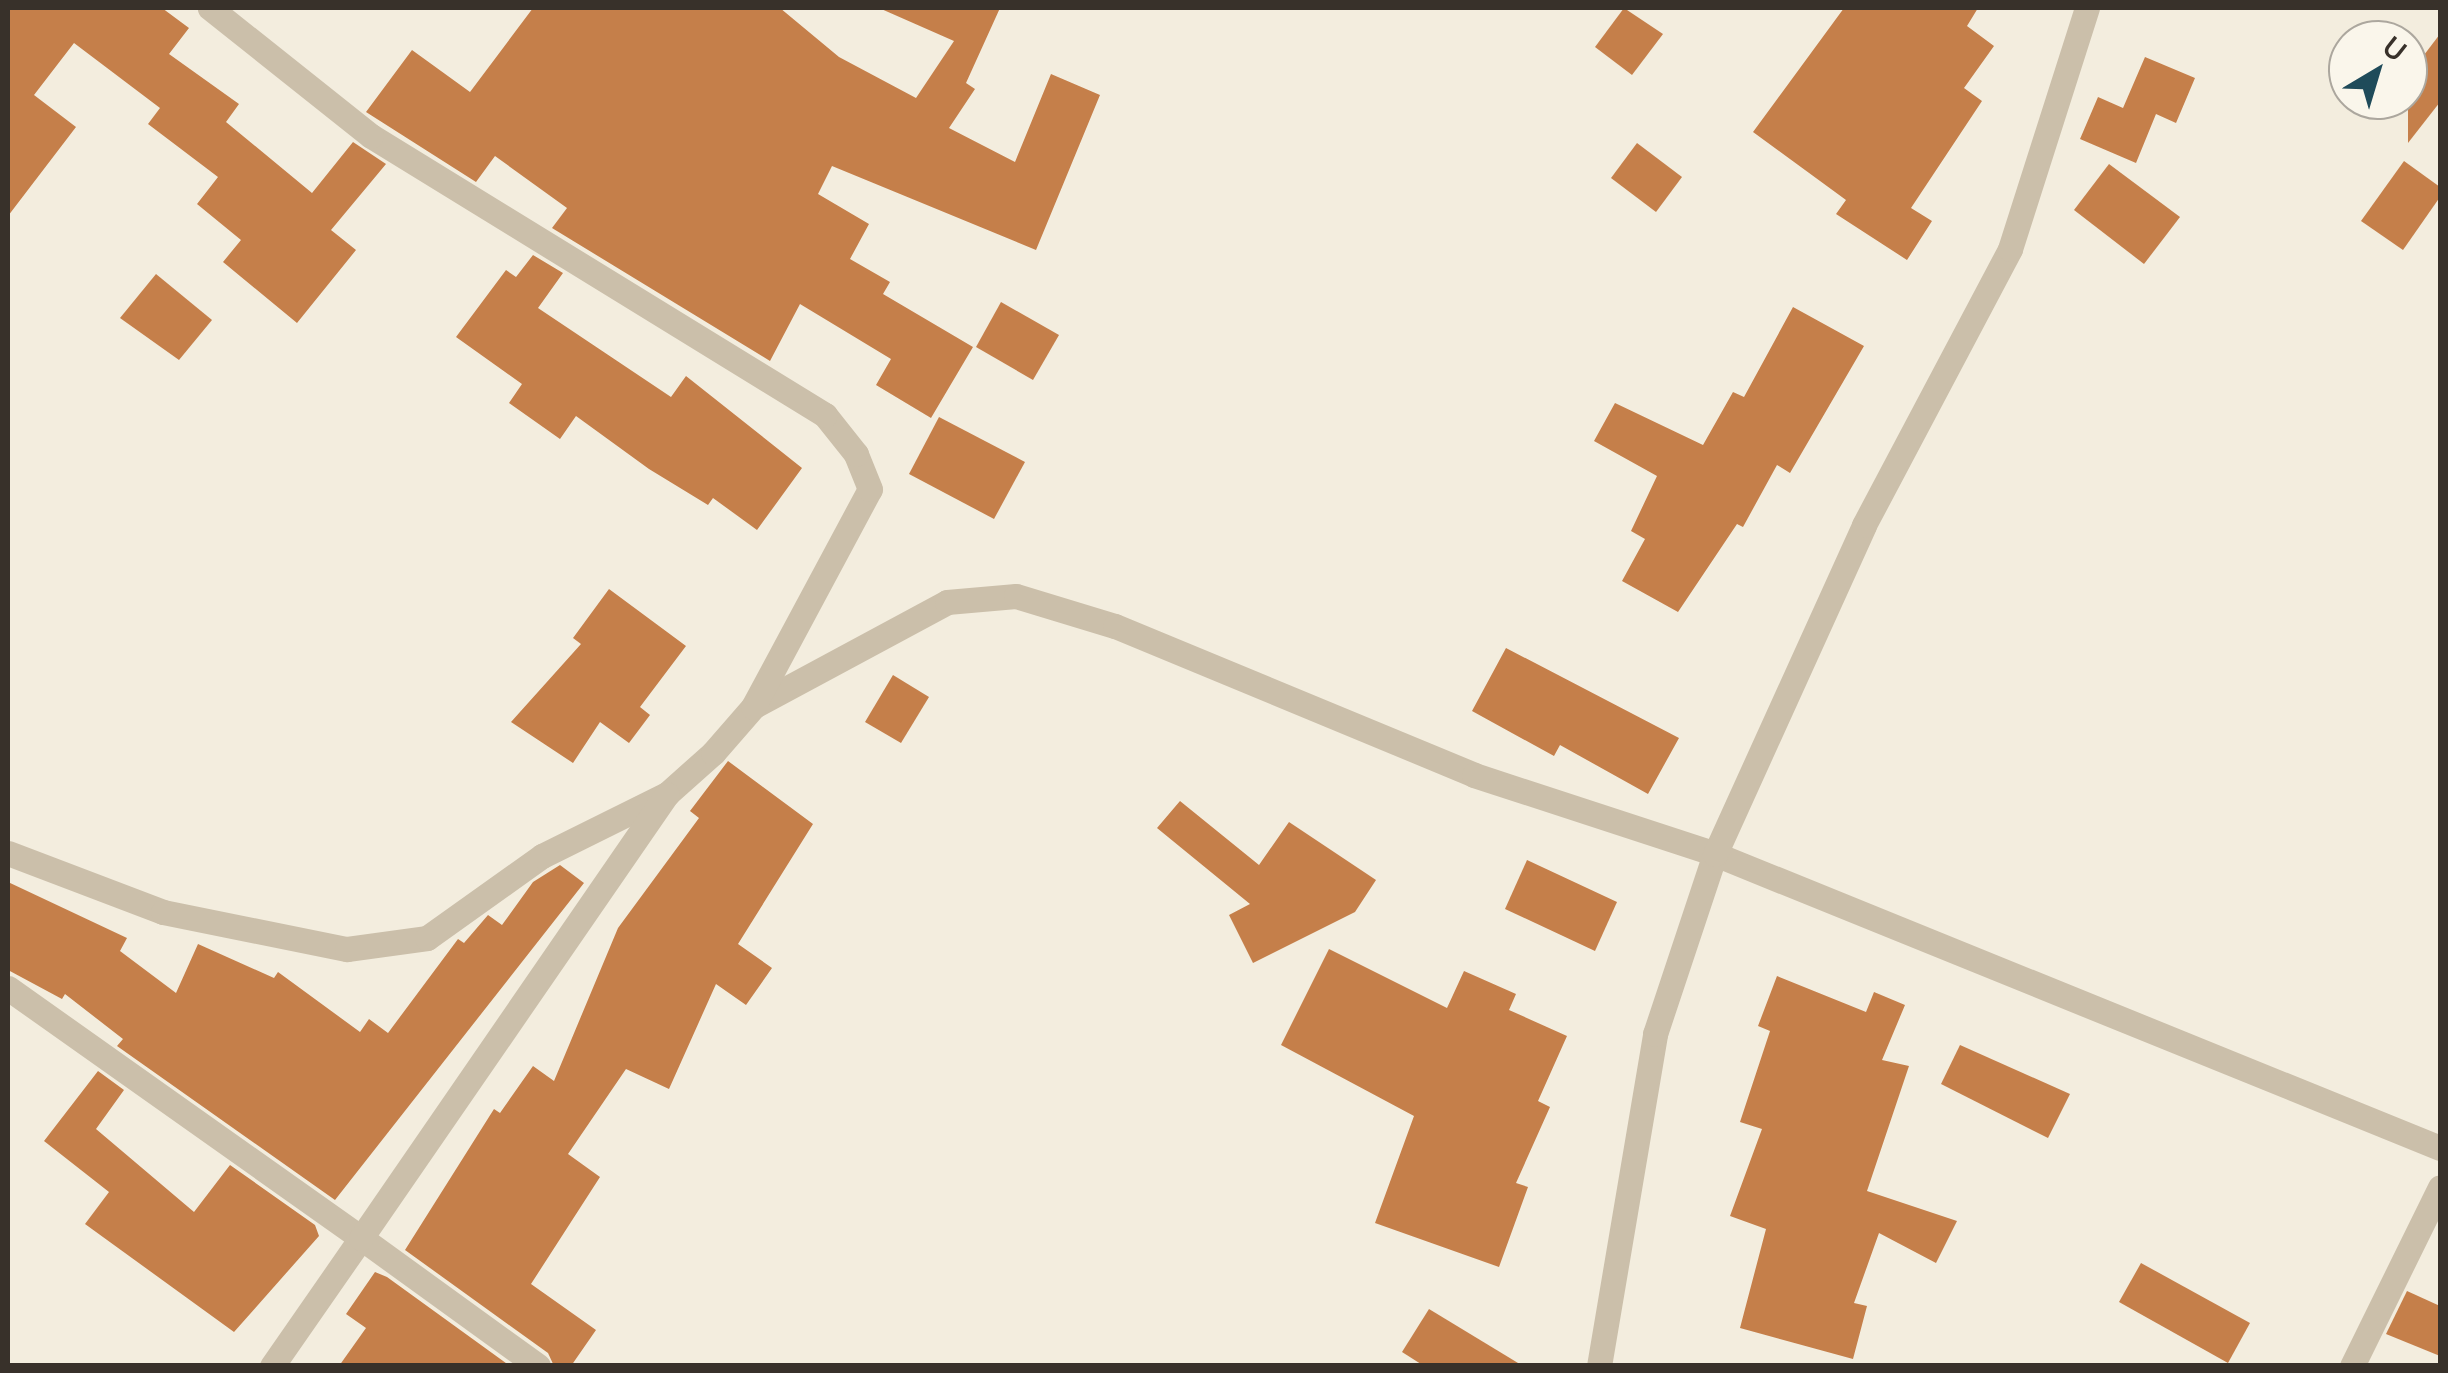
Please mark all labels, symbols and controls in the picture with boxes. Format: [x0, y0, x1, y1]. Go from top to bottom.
north arrow [2328, 20, 2428, 120]
text: U [2376, 27, 2415, 69]

